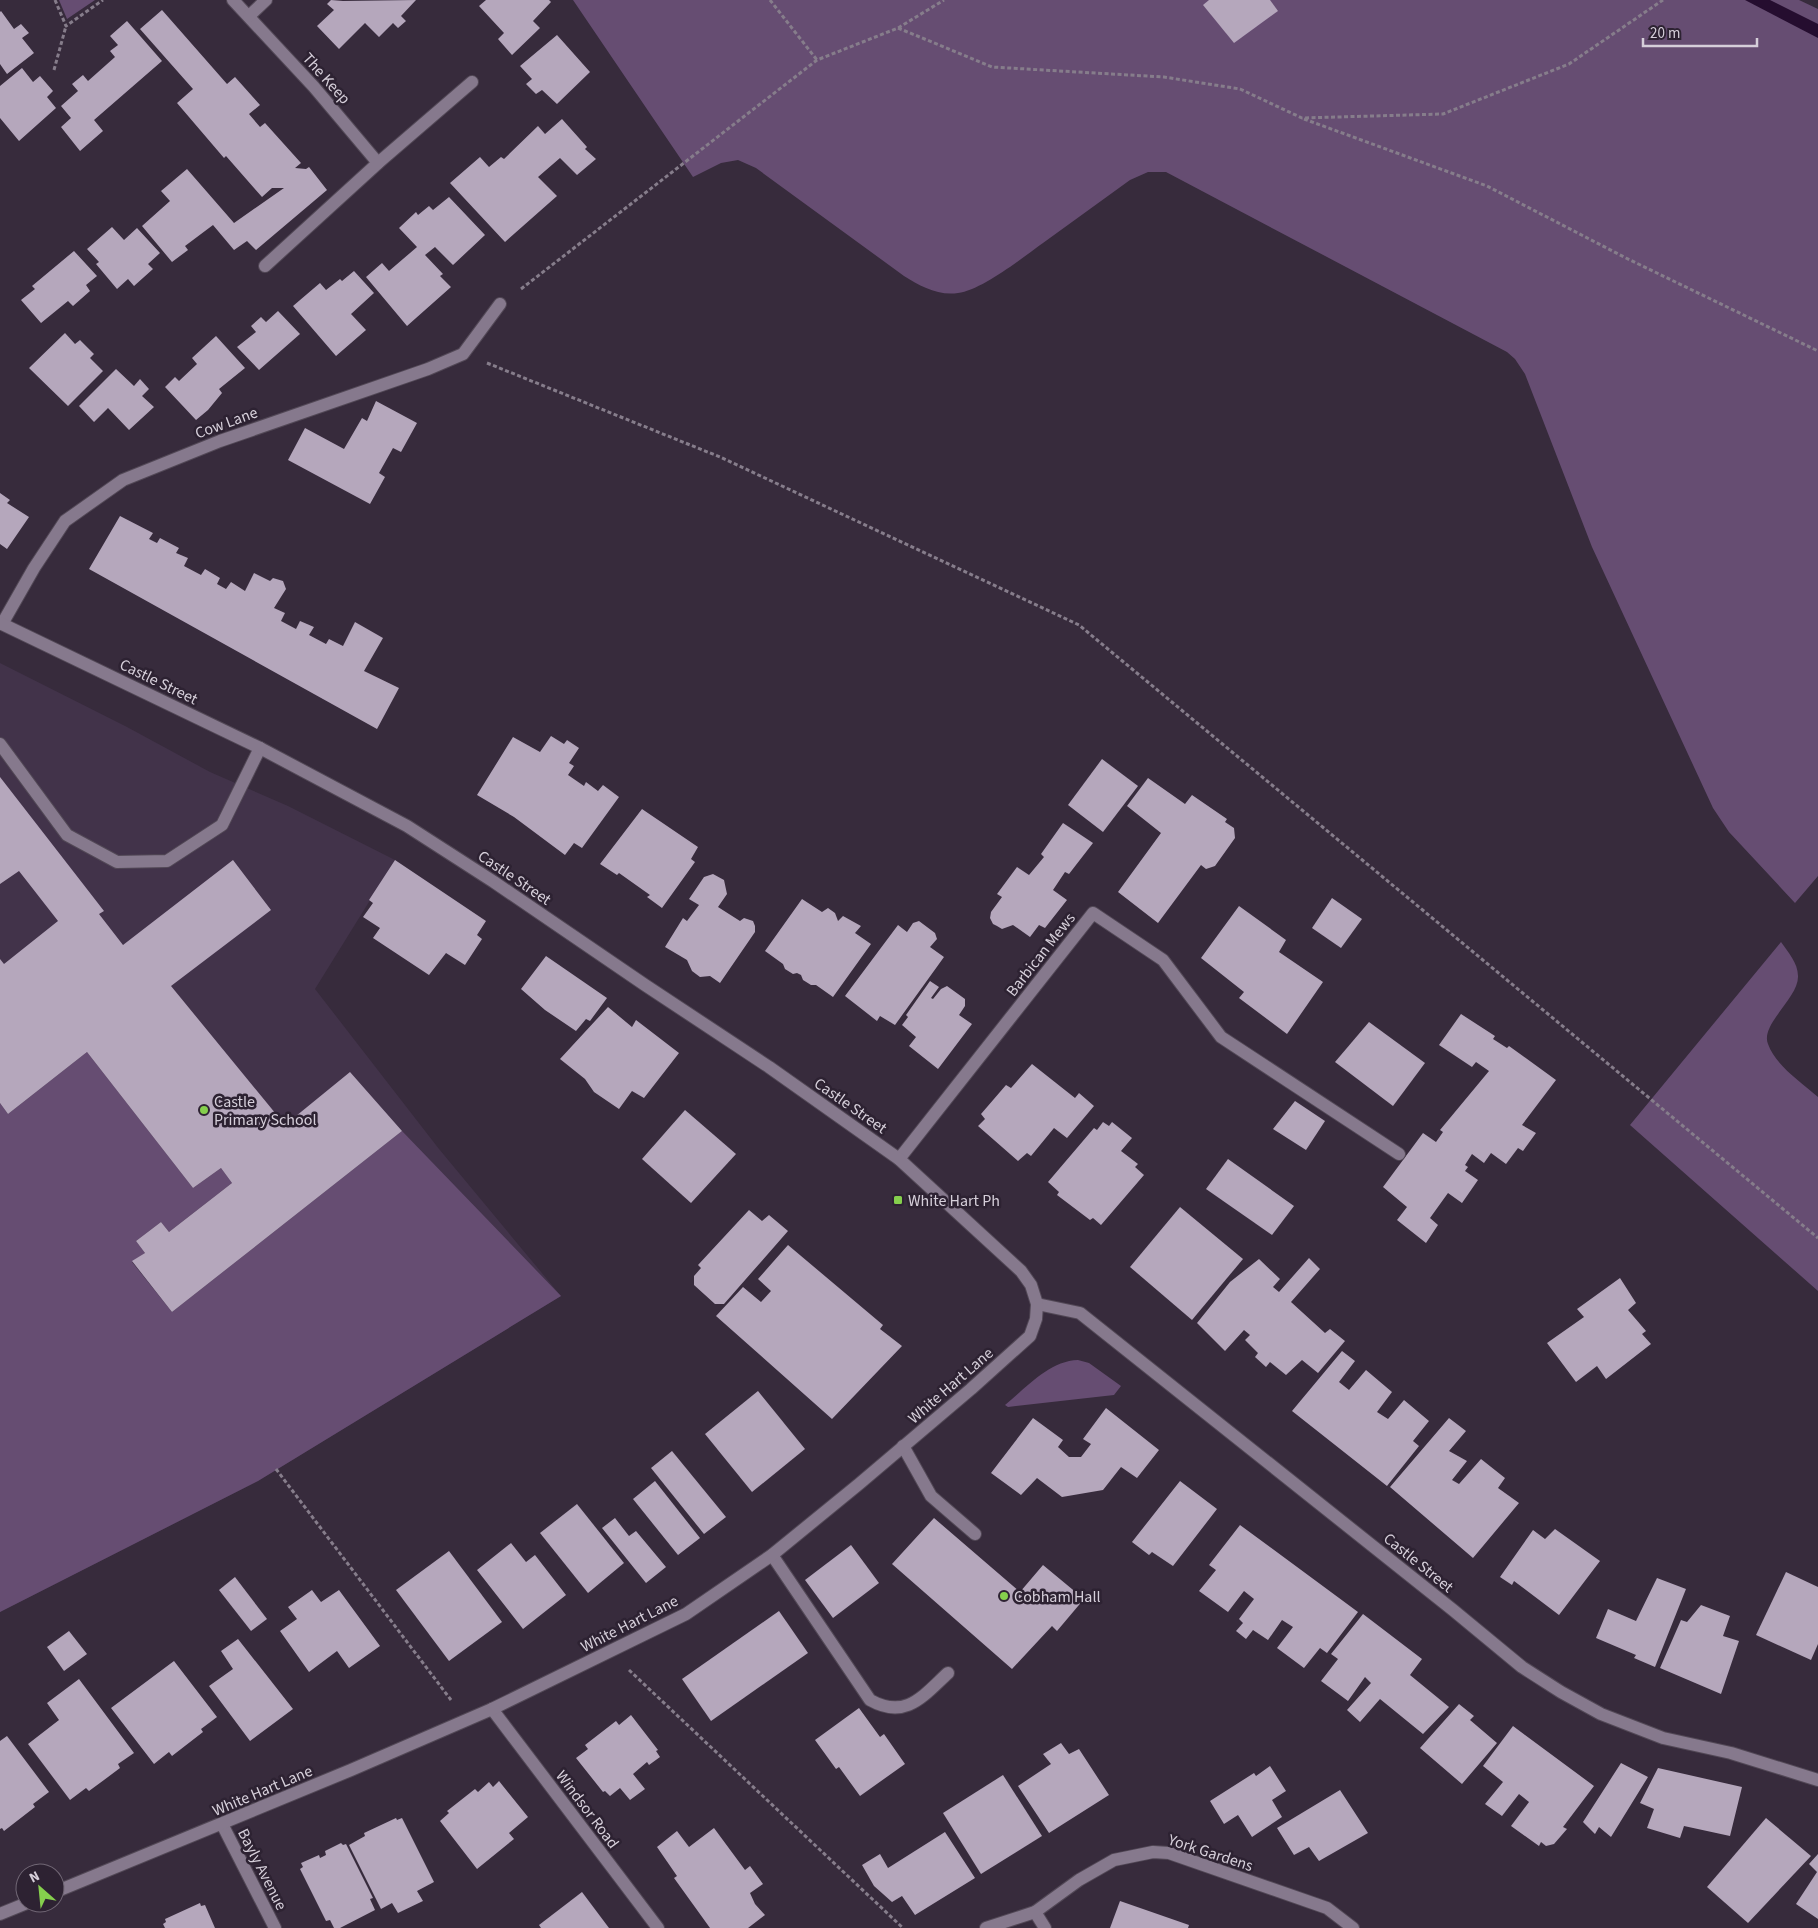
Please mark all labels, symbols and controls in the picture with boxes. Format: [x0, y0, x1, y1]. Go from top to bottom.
scale bar [1643, 15, 1757, 47]
text: 20 m [1650, 23, 1680, 44]
street label: The Keep [297, 48, 355, 109]
street label: Cow Lane [192, 401, 261, 444]
street label: Castle Street [116, 654, 202, 711]
street label: Castle Street [473, 845, 556, 911]
street label: Barbican Mews [1001, 908, 1081, 1001]
street label: Castle Street [810, 1073, 892, 1139]
place label: Castle Primary School [214, 1091, 316, 1131]
marker: Castle Primary School [198, 1104, 210, 1116]
place label: White Hart Ph [908, 1190, 1000, 1212]
marker: White Hart Ph [892, 1194, 904, 1206]
street label: White Hart Lane [903, 1342, 998, 1429]
street label: Castle Street [1379, 1528, 1459, 1598]
place label: Cobham Hall [1014, 1586, 1101, 1608]
street label: White Hart Lane [577, 1590, 682, 1658]
marker: Cobham Hall [998, 1590, 1010, 1602]
street label: White Hart Lane [209, 1760, 316, 1822]
street label: Windsor Road [551, 1766, 624, 1853]
street label: Bayly Avenue [232, 1825, 292, 1914]
street label: York Gardens [1165, 1829, 1256, 1877]
north arrow [15, 1863, 65, 1913]
text: N [26, 1866, 43, 1888]

